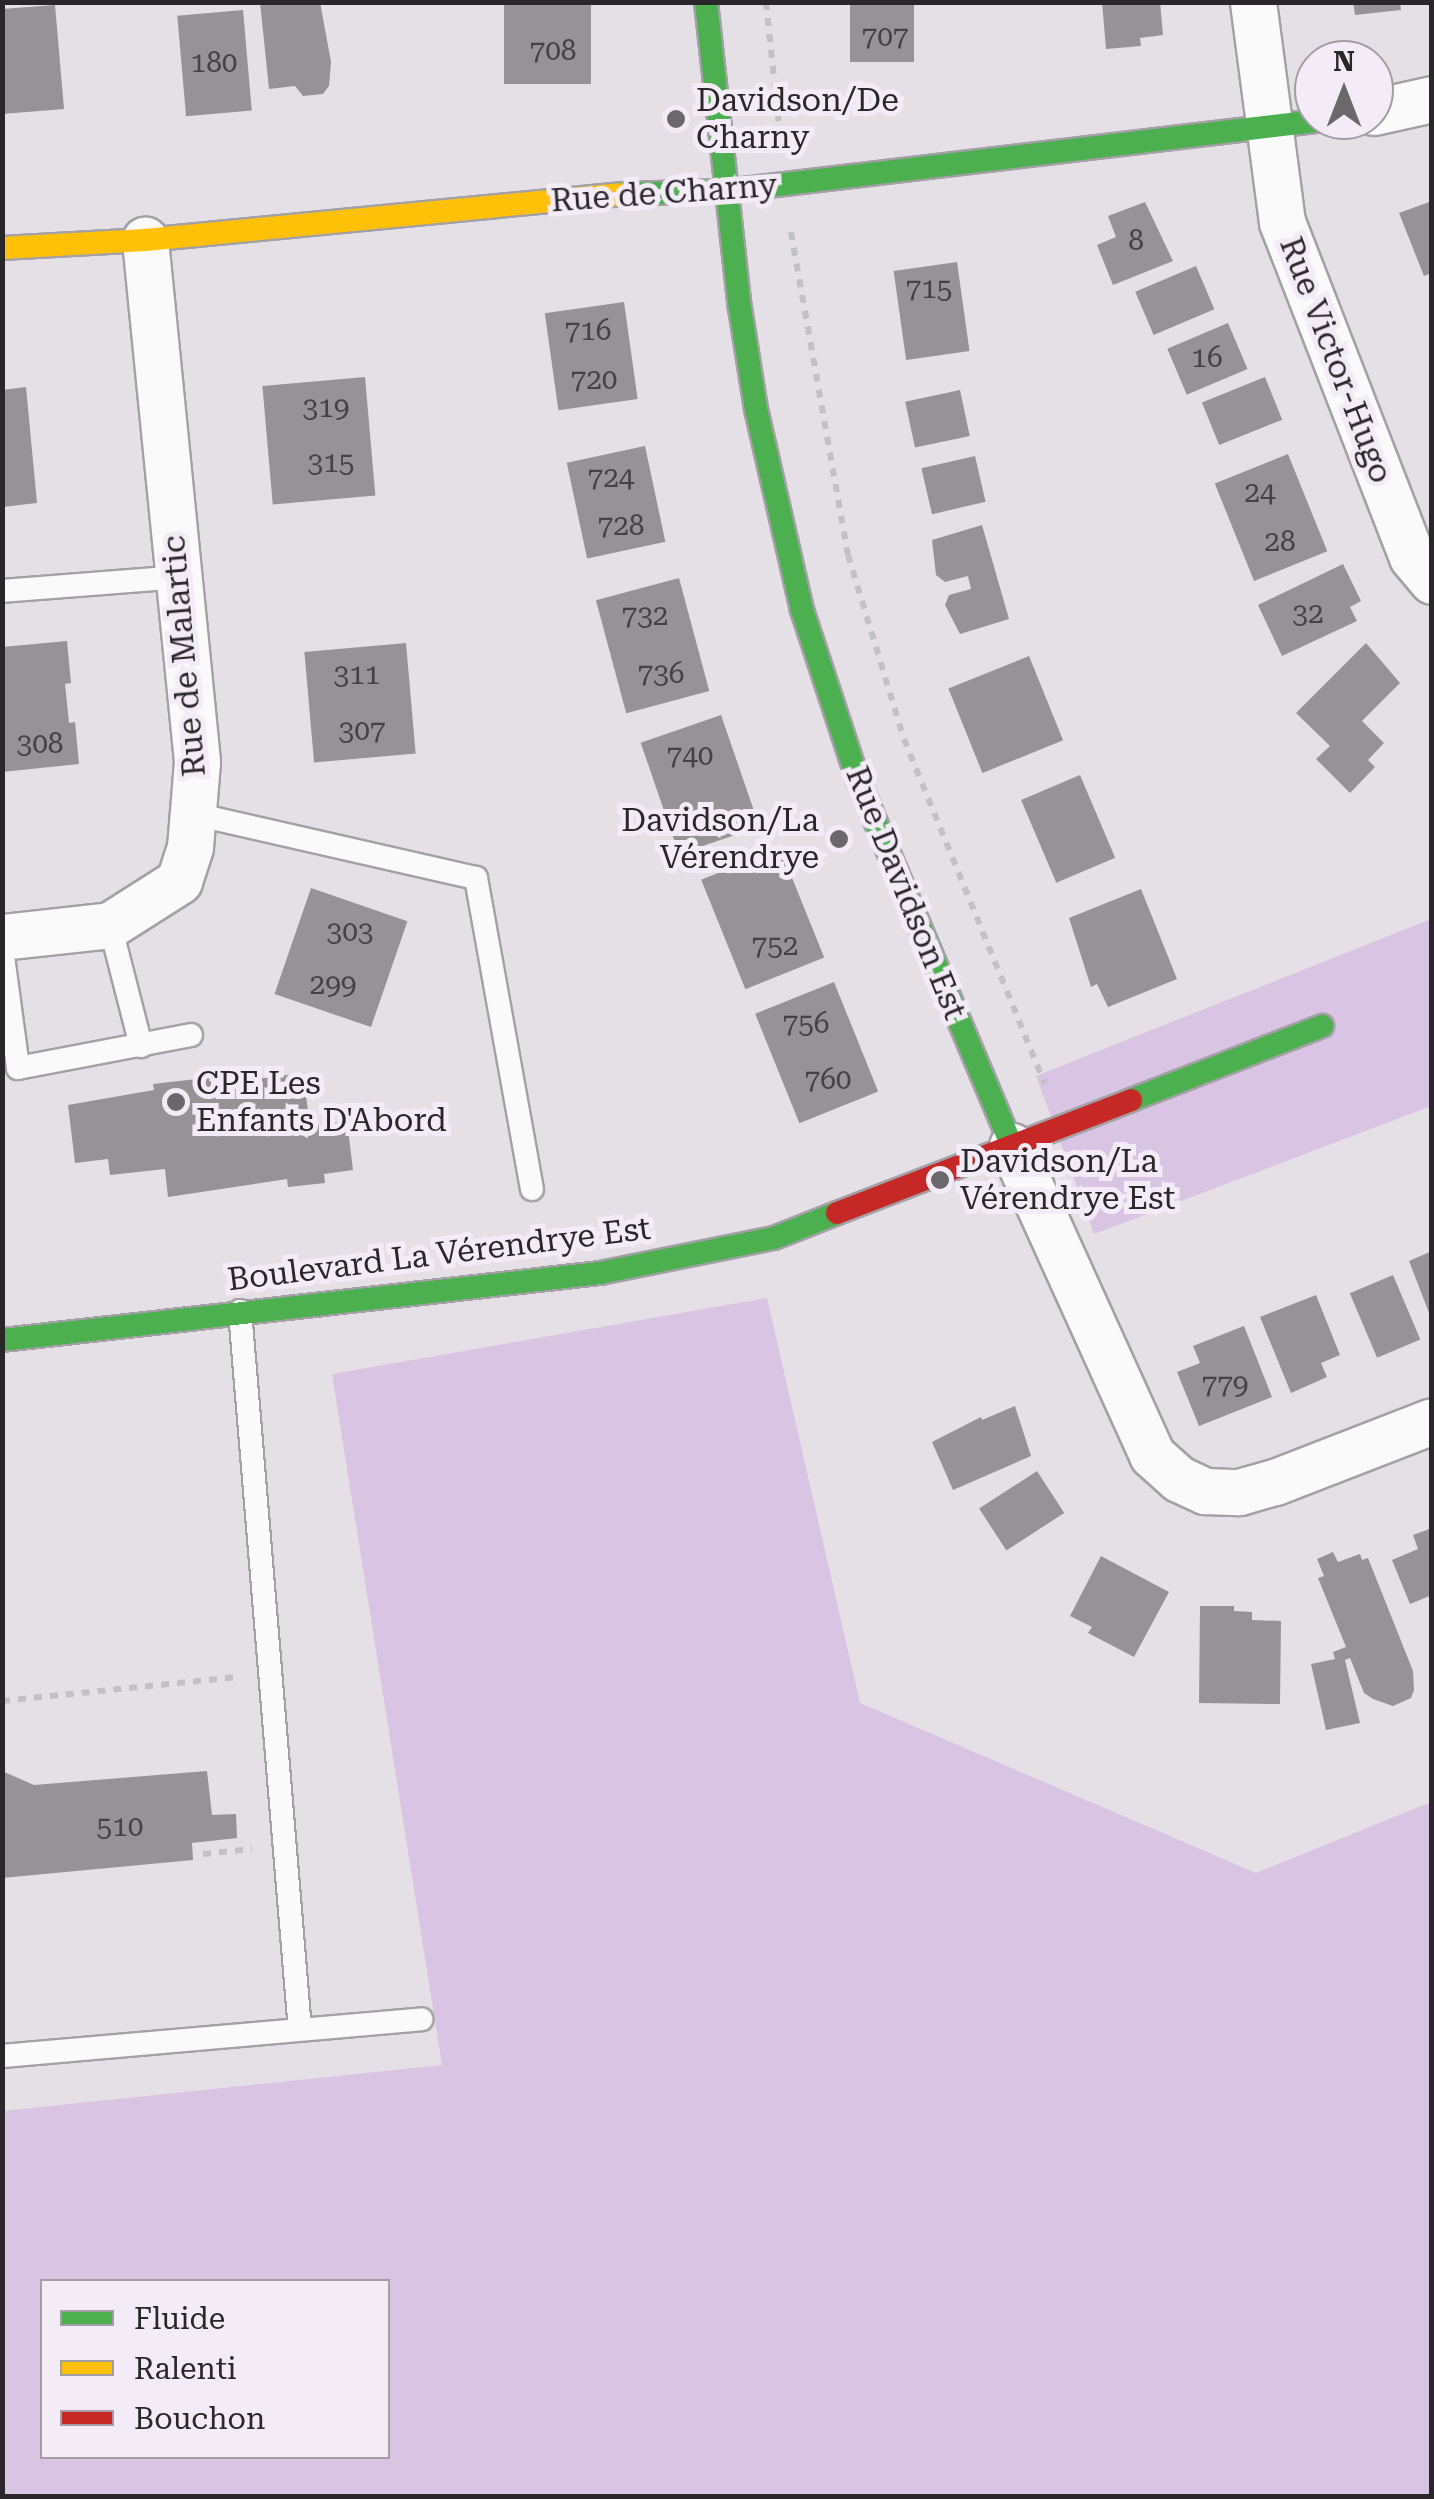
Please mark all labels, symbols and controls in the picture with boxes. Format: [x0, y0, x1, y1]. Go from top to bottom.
house number: 707 [861, 20, 909, 54]
house number: 708 [529, 34, 577, 68]
north arrow [1294, 40, 1394, 140]
text: N [1333, 45, 1355, 78]
house number: 180 [190, 46, 238, 80]
place label: Davidson/De Charny [696, 82, 899, 157]
marker: Davidson/De Charny [665, 108, 687, 130]
street label: Rue de Charny [550, 166, 778, 220]
house number: 8 [1128, 224, 1144, 258]
street label: Rue Victor-Hugo [1271, 232, 1401, 488]
house number: 715 [905, 272, 953, 306]
house number: 716 [564, 314, 612, 348]
house number: 16 [1191, 341, 1223, 375]
house number: 720 [570, 363, 618, 397]
house number: 319 [302, 391, 350, 425]
house number: 315 [307, 446, 355, 480]
house number: 724 [587, 461, 635, 495]
house number: 24 [1244, 476, 1276, 510]
house number: 728 [597, 509, 645, 543]
house number: 28 [1264, 525, 1296, 559]
street label: Rue de Malartic [154, 534, 214, 778]
house number: 32 [1292, 597, 1324, 631]
house number: 732 [621, 599, 669, 633]
house number: 736 [637, 657, 685, 691]
house number: 311 [333, 658, 381, 692]
house number: 307 [338, 714, 386, 748]
house number: 308 [16, 727, 64, 761]
house number: 740 [666, 739, 714, 773]
street label: Rue Davidson Est [838, 761, 974, 1025]
place label: Davidson/La Vérendrye [621, 802, 819, 877]
marker: Davidson/La Vérendrye [828, 828, 850, 850]
house number: 303 [326, 915, 374, 949]
house number: 752 [751, 929, 799, 963]
house number: 299 [309, 968, 357, 1002]
house number: 756 [782, 1007, 830, 1041]
house number: 760 [804, 1063, 852, 1097]
place label: CPE Les Enfants D'Abord [196, 1065, 447, 1140]
marker: CPE Les Enfants D'Abord [165, 1091, 187, 1113]
place label: Davidson/La Vérendrye Est [960, 1143, 1175, 1218]
marker: Davidson/La Vérendrye Est [929, 1169, 951, 1191]
street label: Boulevard La Vérendrye Est [225, 1209, 653, 1299]
house number: 779 [1201, 1368, 1249, 1402]
house number: 510 [96, 1810, 144, 1844]
legend [40, 2279, 390, 2459]
text: Fluide [134, 2301, 225, 2336]
text: Ralenti [134, 2351, 237, 2386]
text: Bouchon [134, 2401, 265, 2436]

